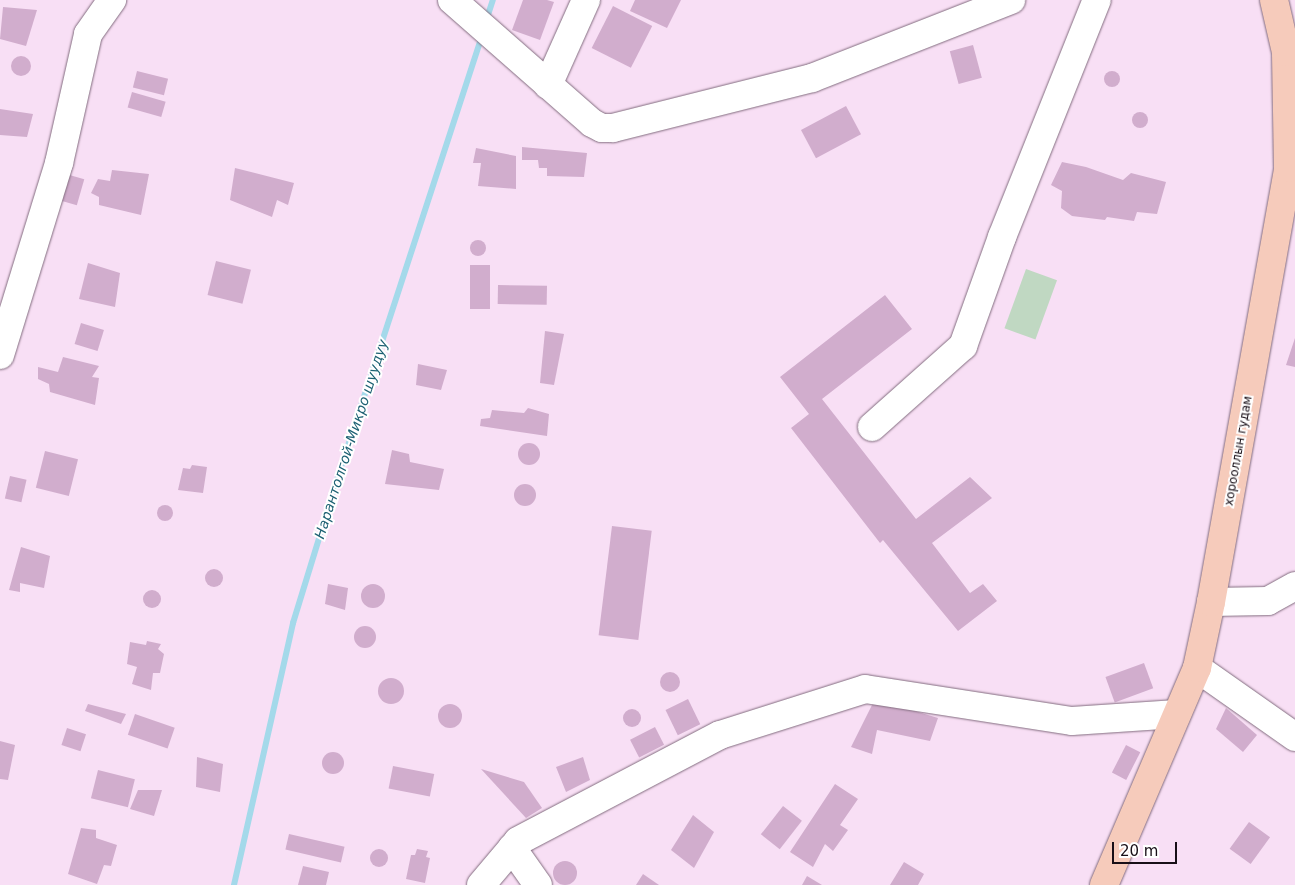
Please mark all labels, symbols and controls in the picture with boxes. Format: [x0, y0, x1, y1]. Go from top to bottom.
water label: Нарантолгой-Микро шуудуу [311, 337, 391, 541]
street label: хорооллын гудам [1222, 395, 1256, 507]
scale bar [1115, 832, 1180, 864]
text: 20 m [1120, 842, 1158, 860]

